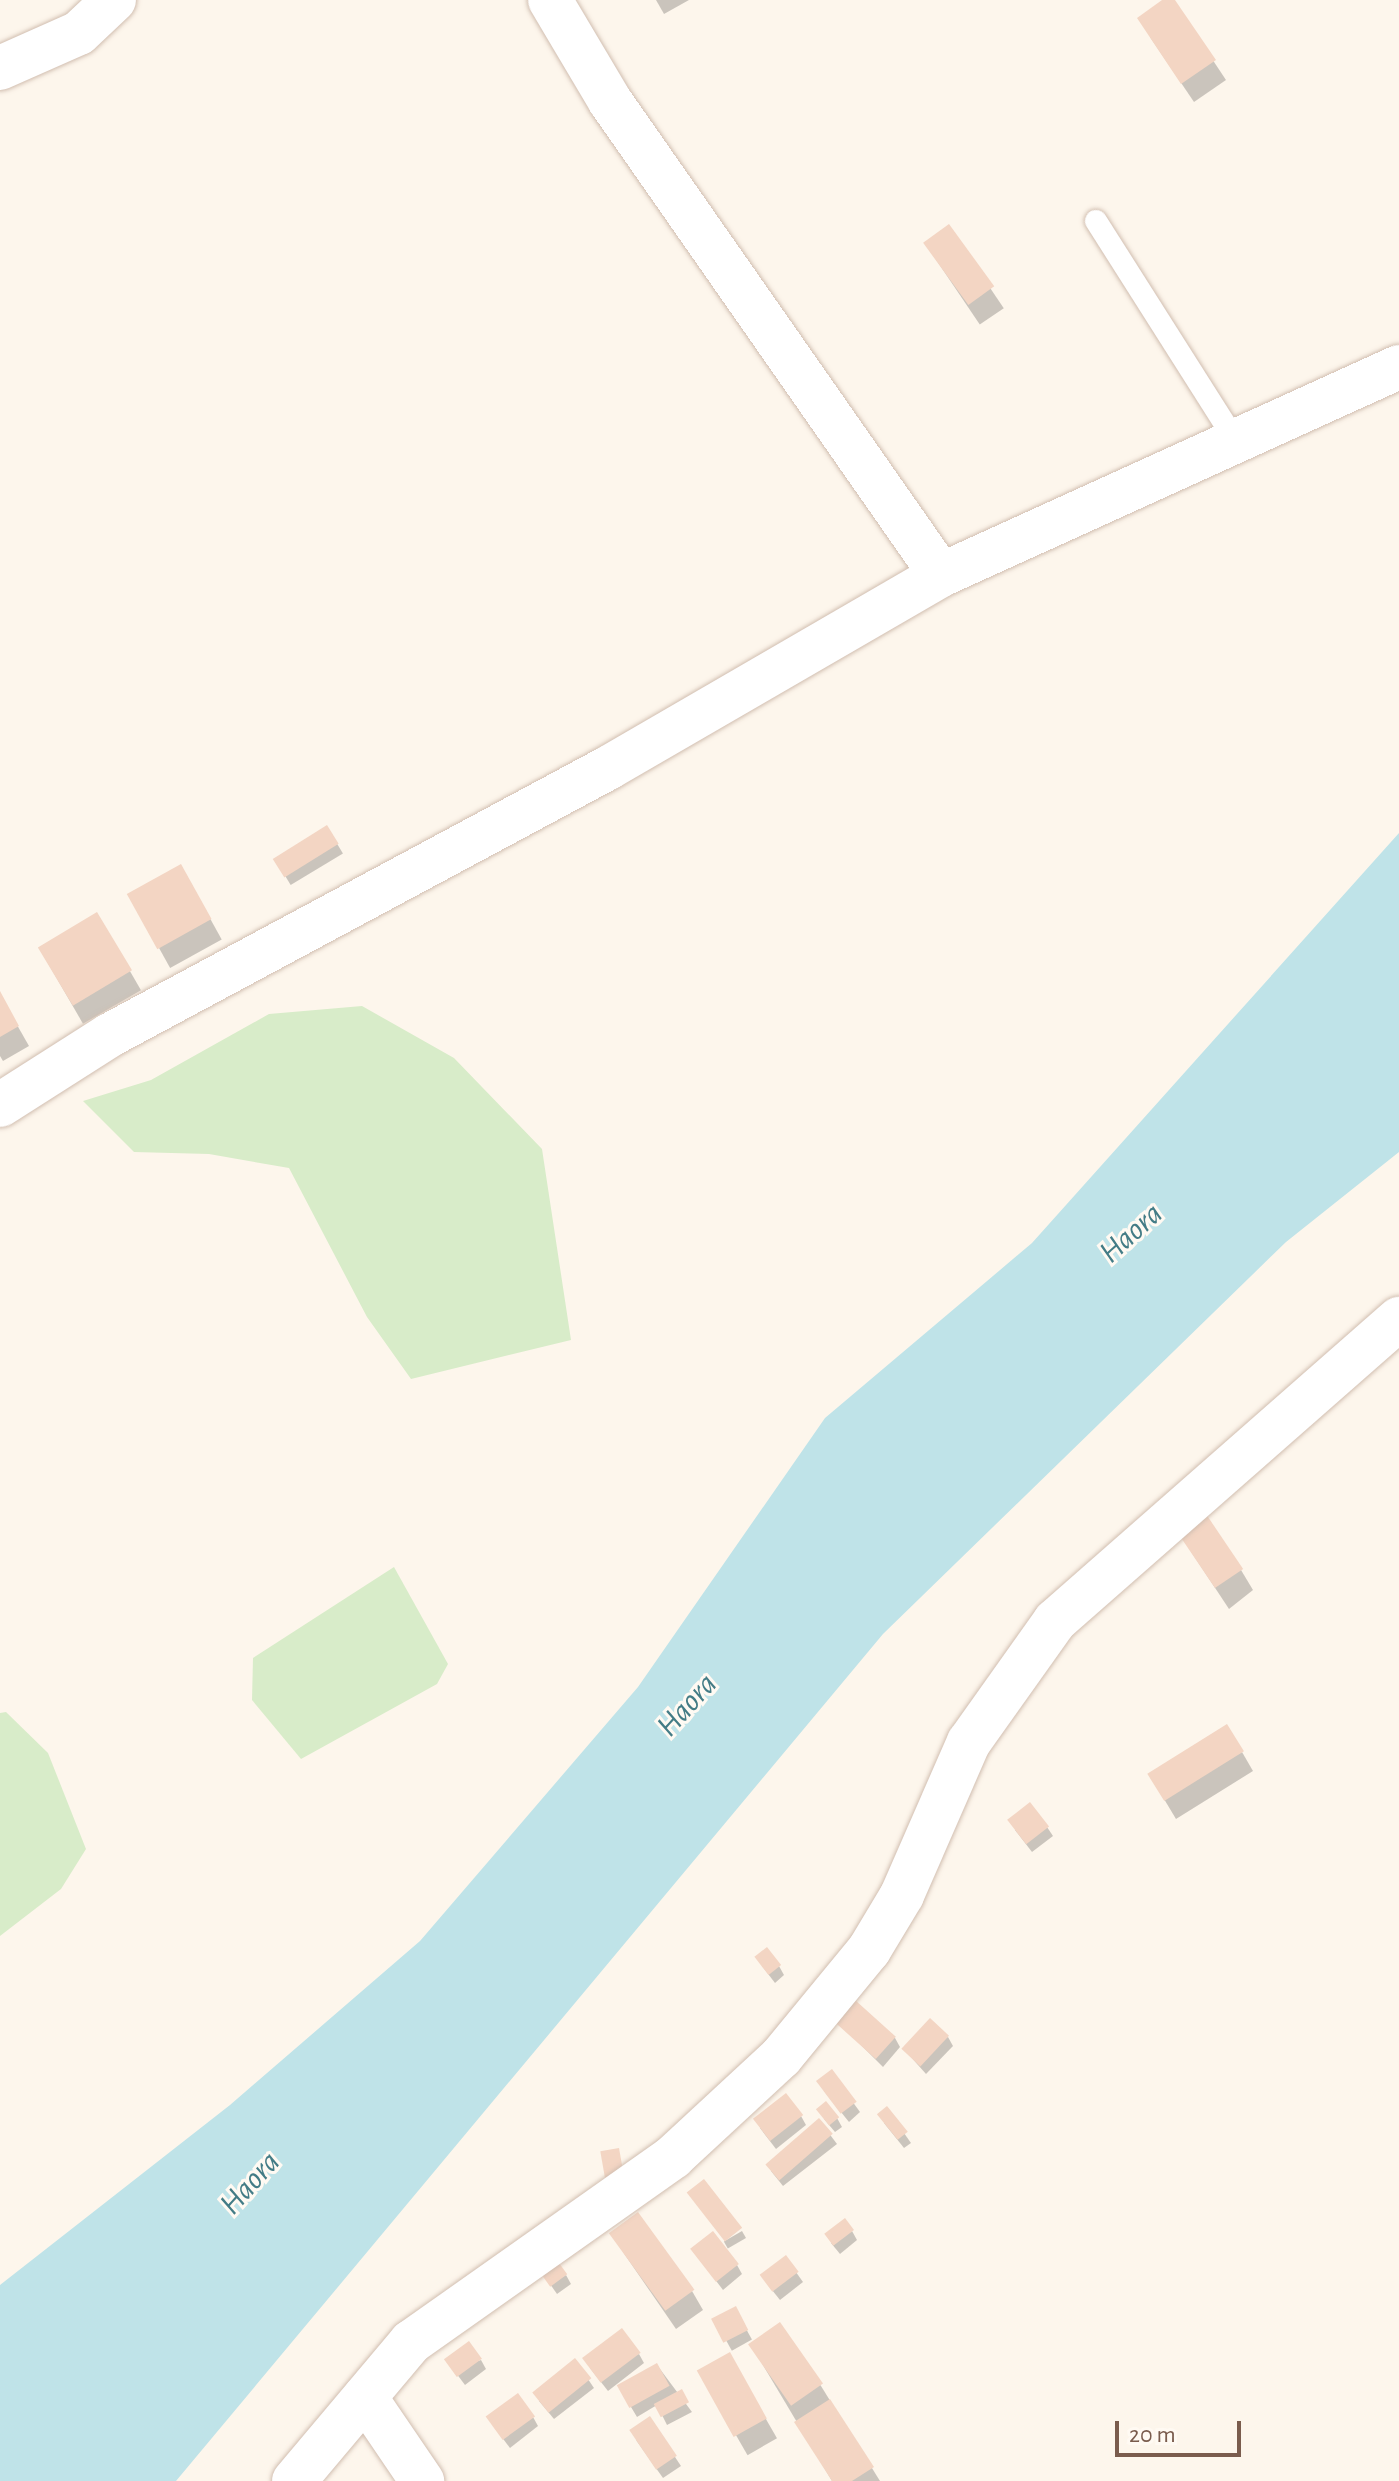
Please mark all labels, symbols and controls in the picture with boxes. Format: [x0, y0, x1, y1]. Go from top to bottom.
water label: Haora [1091, 1195, 1171, 1271]
water label: Haora [649, 1665, 725, 1745]
water label: Haora [212, 2143, 288, 2223]
scale bar [1119, 2405, 1245, 2455]
text: 20 m [1129, 2423, 1176, 2447]

